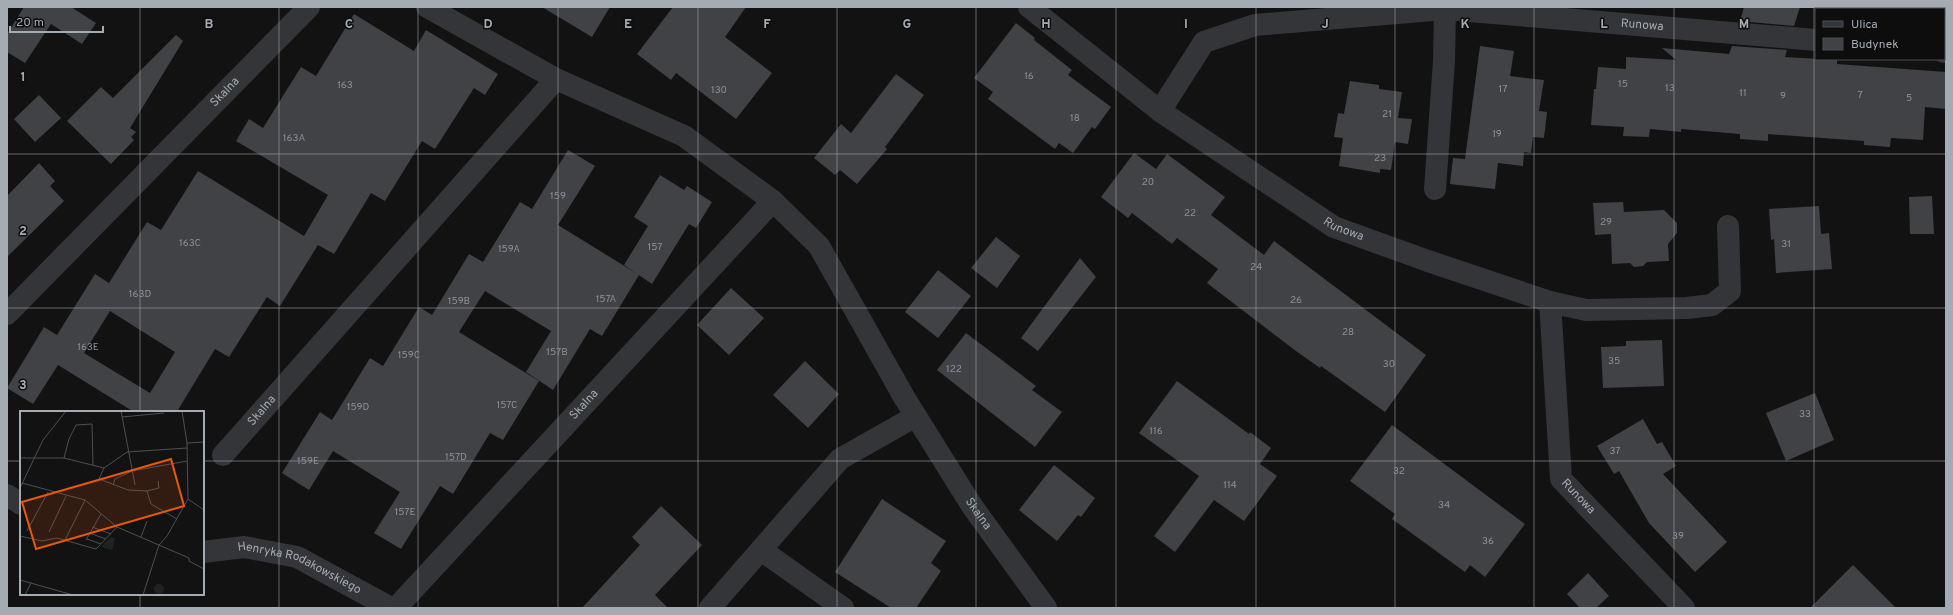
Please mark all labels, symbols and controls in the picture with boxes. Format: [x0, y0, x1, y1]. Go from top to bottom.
scale bar [10, 8, 103, 34]
legend [1815, 8, 1945, 60]
text: 20 m [16, 15, 44, 31]
street label: Runowa [1620, 16, 1664, 35]
text: B [205, 17, 214, 33]
text: C [345, 17, 353, 33]
text: D [483, 17, 493, 33]
text: E [624, 17, 632, 33]
text: F [763, 17, 771, 33]
text: G [903, 17, 912, 33]
text: H [1041, 17, 1051, 33]
text: I [1184, 17, 1188, 33]
text: J [1321, 17, 1329, 33]
text: K [1460, 17, 1470, 33]
text: L [1600, 17, 1608, 33]
text: M [1739, 17, 1749, 33]
text: Ulica [1851, 17, 1878, 33]
text: Budynek [1851, 37, 1899, 53]
text: 1 [20, 70, 26, 86]
house number: 16 [1024, 70, 1034, 83]
street label: Skalna [207, 74, 243, 111]
house number: 15 [1618, 78, 1628, 91]
house number: 163 [337, 79, 353, 92]
house number: 13 [1665, 82, 1675, 95]
house number: 17 [1499, 83, 1507, 96]
house number: 130 [711, 84, 727, 97]
house number: 11 [1739, 87, 1747, 100]
house number: 7 [1857, 89, 1863, 102]
house number: 9 [1780, 90, 1786, 103]
house number: 5 [1906, 92, 1912, 105]
house number: 21 [1382, 108, 1392, 121]
house number: 18 [1070, 112, 1080, 125]
house number: 19 [1492, 128, 1502, 141]
house number: 163A [283, 132, 305, 145]
house number: 23 [1374, 152, 1386, 165]
house number: 20 [1142, 176, 1154, 189]
house number: 159 [550, 190, 566, 203]
house number: 22 [1184, 207, 1196, 220]
street label: Runowa [1320, 214, 1366, 245]
house number: 29 [1600, 216, 1612, 229]
text: 2 [19, 224, 27, 240]
house number: 163C [179, 237, 201, 250]
house number: 31 [1781, 238, 1791, 251]
house number: 157 [647, 241, 663, 254]
house number: 159A [498, 243, 520, 256]
house number: 24 [1250, 261, 1262, 274]
house number: 163D [129, 288, 151, 301]
house number: 157A [596, 293, 617, 306]
house number: 26 [1290, 294, 1302, 307]
house number: 159B [448, 295, 470, 308]
house number: 28 [1342, 326, 1354, 339]
house number: 163E [77, 341, 99, 354]
house number: 157B [546, 346, 568, 359]
house number: 159C [398, 349, 420, 362]
house number: 35 [1608, 355, 1620, 368]
house number: 30 [1383, 358, 1395, 371]
house number: 122 [946, 363, 962, 376]
text: 3 [19, 378, 27, 394]
street label: Skalna [566, 386, 602, 423]
street label: Skalna [244, 392, 280, 430]
house number: 157C [496, 399, 518, 412]
house number: 159D [347, 401, 369, 414]
house number: 33 [1799, 408, 1811, 421]
inset map [20, 411, 204, 595]
house number: 116 [1149, 425, 1163, 438]
house number: 37 [1609, 445, 1621, 458]
house number: 157D [445, 451, 467, 464]
house number: 159E [297, 455, 319, 468]
house number: 32 [1393, 465, 1405, 478]
street label: Runowa [1557, 476, 1599, 518]
house number: 114 [1223, 479, 1237, 492]
street label: Skalna [961, 495, 995, 533]
house number: 34 [1438, 499, 1450, 512]
house number: 157E [394, 506, 416, 519]
house number: 39 [1672, 530, 1684, 543]
house number: 36 [1482, 535, 1494, 548]
street label: Henryka Rodakowskiego [237, 539, 364, 598]

